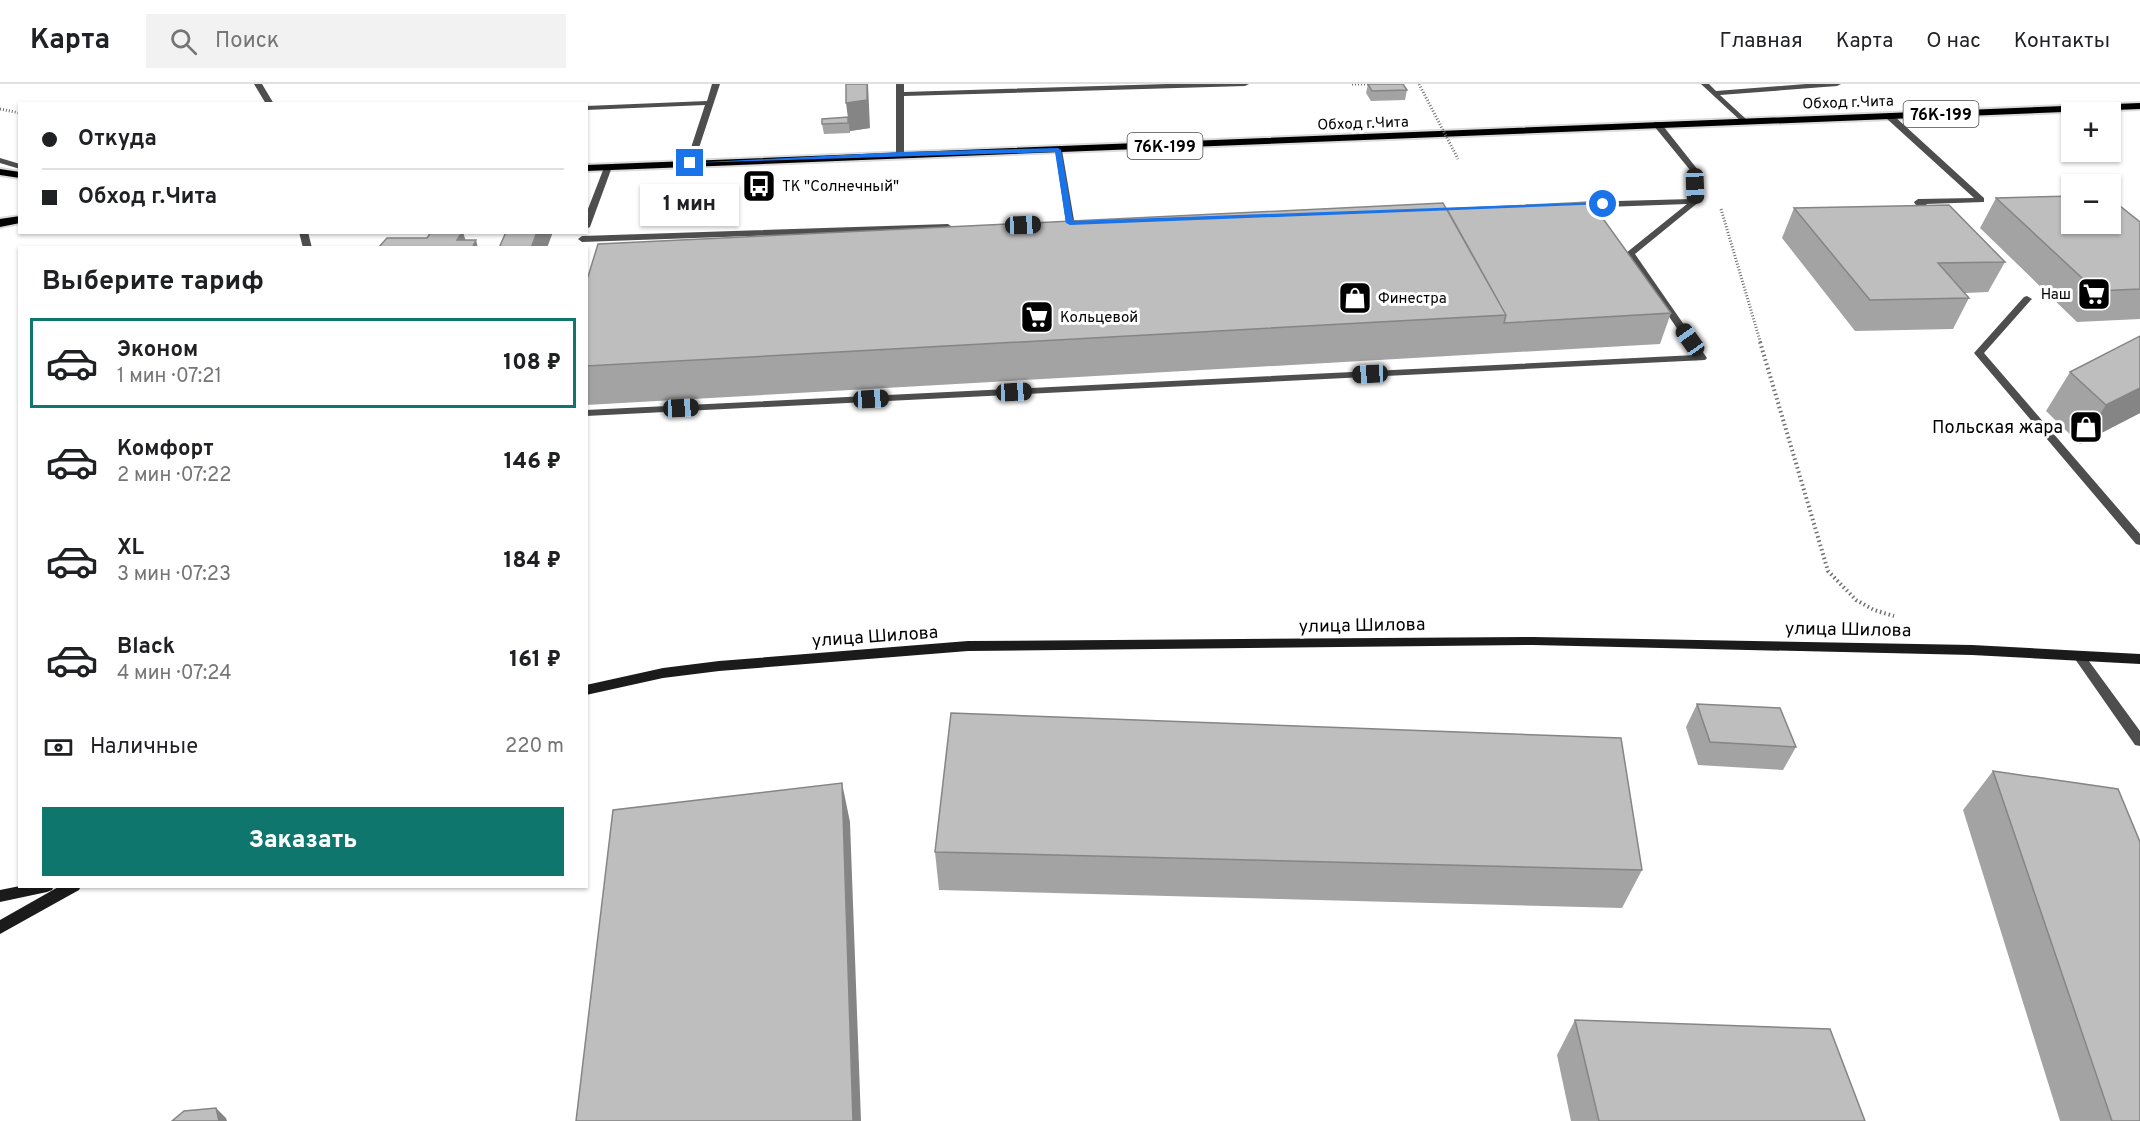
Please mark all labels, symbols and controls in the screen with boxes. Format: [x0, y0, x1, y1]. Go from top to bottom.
search box [146, 14, 566, 68]
text: Карта [30, 23, 110, 59]
icon: search [167, 25, 200, 58]
text: Поиск [215, 28, 279, 55]
text: Главная [1719, 28, 1803, 55]
text: Карта [1836, 28, 1893, 55]
text: О нас [1926, 28, 1981, 55]
text: Контакты [2014, 28, 2110, 55]
street label: Обход г.Чита [1802, 92, 1894, 115]
road number: 76К-199 [1904, 101, 1978, 127]
map controls [2061, 102, 2121, 234]
button: + [2061, 102, 2121, 162]
street label: Обход г.Чита [1317, 113, 1409, 136]
text: Откуда [78, 126, 157, 153]
road number: 76К-199 [1128, 133, 1202, 159]
route end [676, 149, 703, 176]
bus stop icon: ТК "Солнечный" [741, 168, 777, 204]
car [1685, 168, 1705, 204]
button: − [2061, 174, 2121, 234]
place label: ТК "Солнечный" [782, 178, 899, 197]
text: Обход г.Чита [78, 184, 217, 211]
callout: 1 мин [640, 184, 740, 226]
route start [1589, 190, 1616, 217]
text: 1 мин [663, 192, 716, 218]
car [1005, 215, 1041, 235]
text: Выберите тариф [42, 265, 264, 299]
supermarket icon: Наш [2076, 276, 2112, 312]
shop icon: Финестра [1337, 280, 1373, 316]
place label: Наш [2041, 286, 2071, 305]
place label: Финестра [1378, 290, 1447, 309]
supermarket icon: Кольцевой [1019, 299, 1055, 335]
place label: Кольцевой [1060, 309, 1138, 328]
car [1672, 320, 1708, 360]
icon: car [45, 336, 99, 390]
text: Эконом [117, 337, 198, 364]
text: 108 ₽ [503, 350, 561, 377]
text: 1 мин · 07:21 [117, 364, 222, 390]
car [1352, 364, 1388, 384]
car [996, 382, 1032, 402]
car [853, 389, 889, 409]
car [663, 398, 699, 418]
shop icon: Польская жара [2068, 409, 2104, 445]
place label: Польская жара [1932, 417, 2063, 440]
icon: car [45, 435, 99, 489]
text: Комфорт [117, 436, 214, 463]
text: 146 ₽ [504, 449, 561, 476]
text: 2 мин · 07:22 [117, 463, 232, 489]
icon: car [45, 534, 99, 588]
text: XL [117, 535, 144, 562]
text: 184 ₽ [504, 548, 561, 575]
text: 3 мин · 07:23 [117, 562, 231, 588]
street label: улица Шилова [1299, 614, 1425, 639]
street label: улица Шилова [1785, 618, 1911, 643]
street label: улица Шилова [811, 622, 939, 653]
icon: car [45, 633, 99, 687]
text: Black [117, 634, 175, 661]
text: 161 ₽ [509, 647, 561, 674]
text: 4 мин · 07:24 [117, 661, 232, 687]
icon: cash [42, 731, 75, 764]
text: Наличные [90, 734, 198, 761]
text: 220 m [505, 734, 564, 760]
button: Заказать [42, 807, 564, 876]

